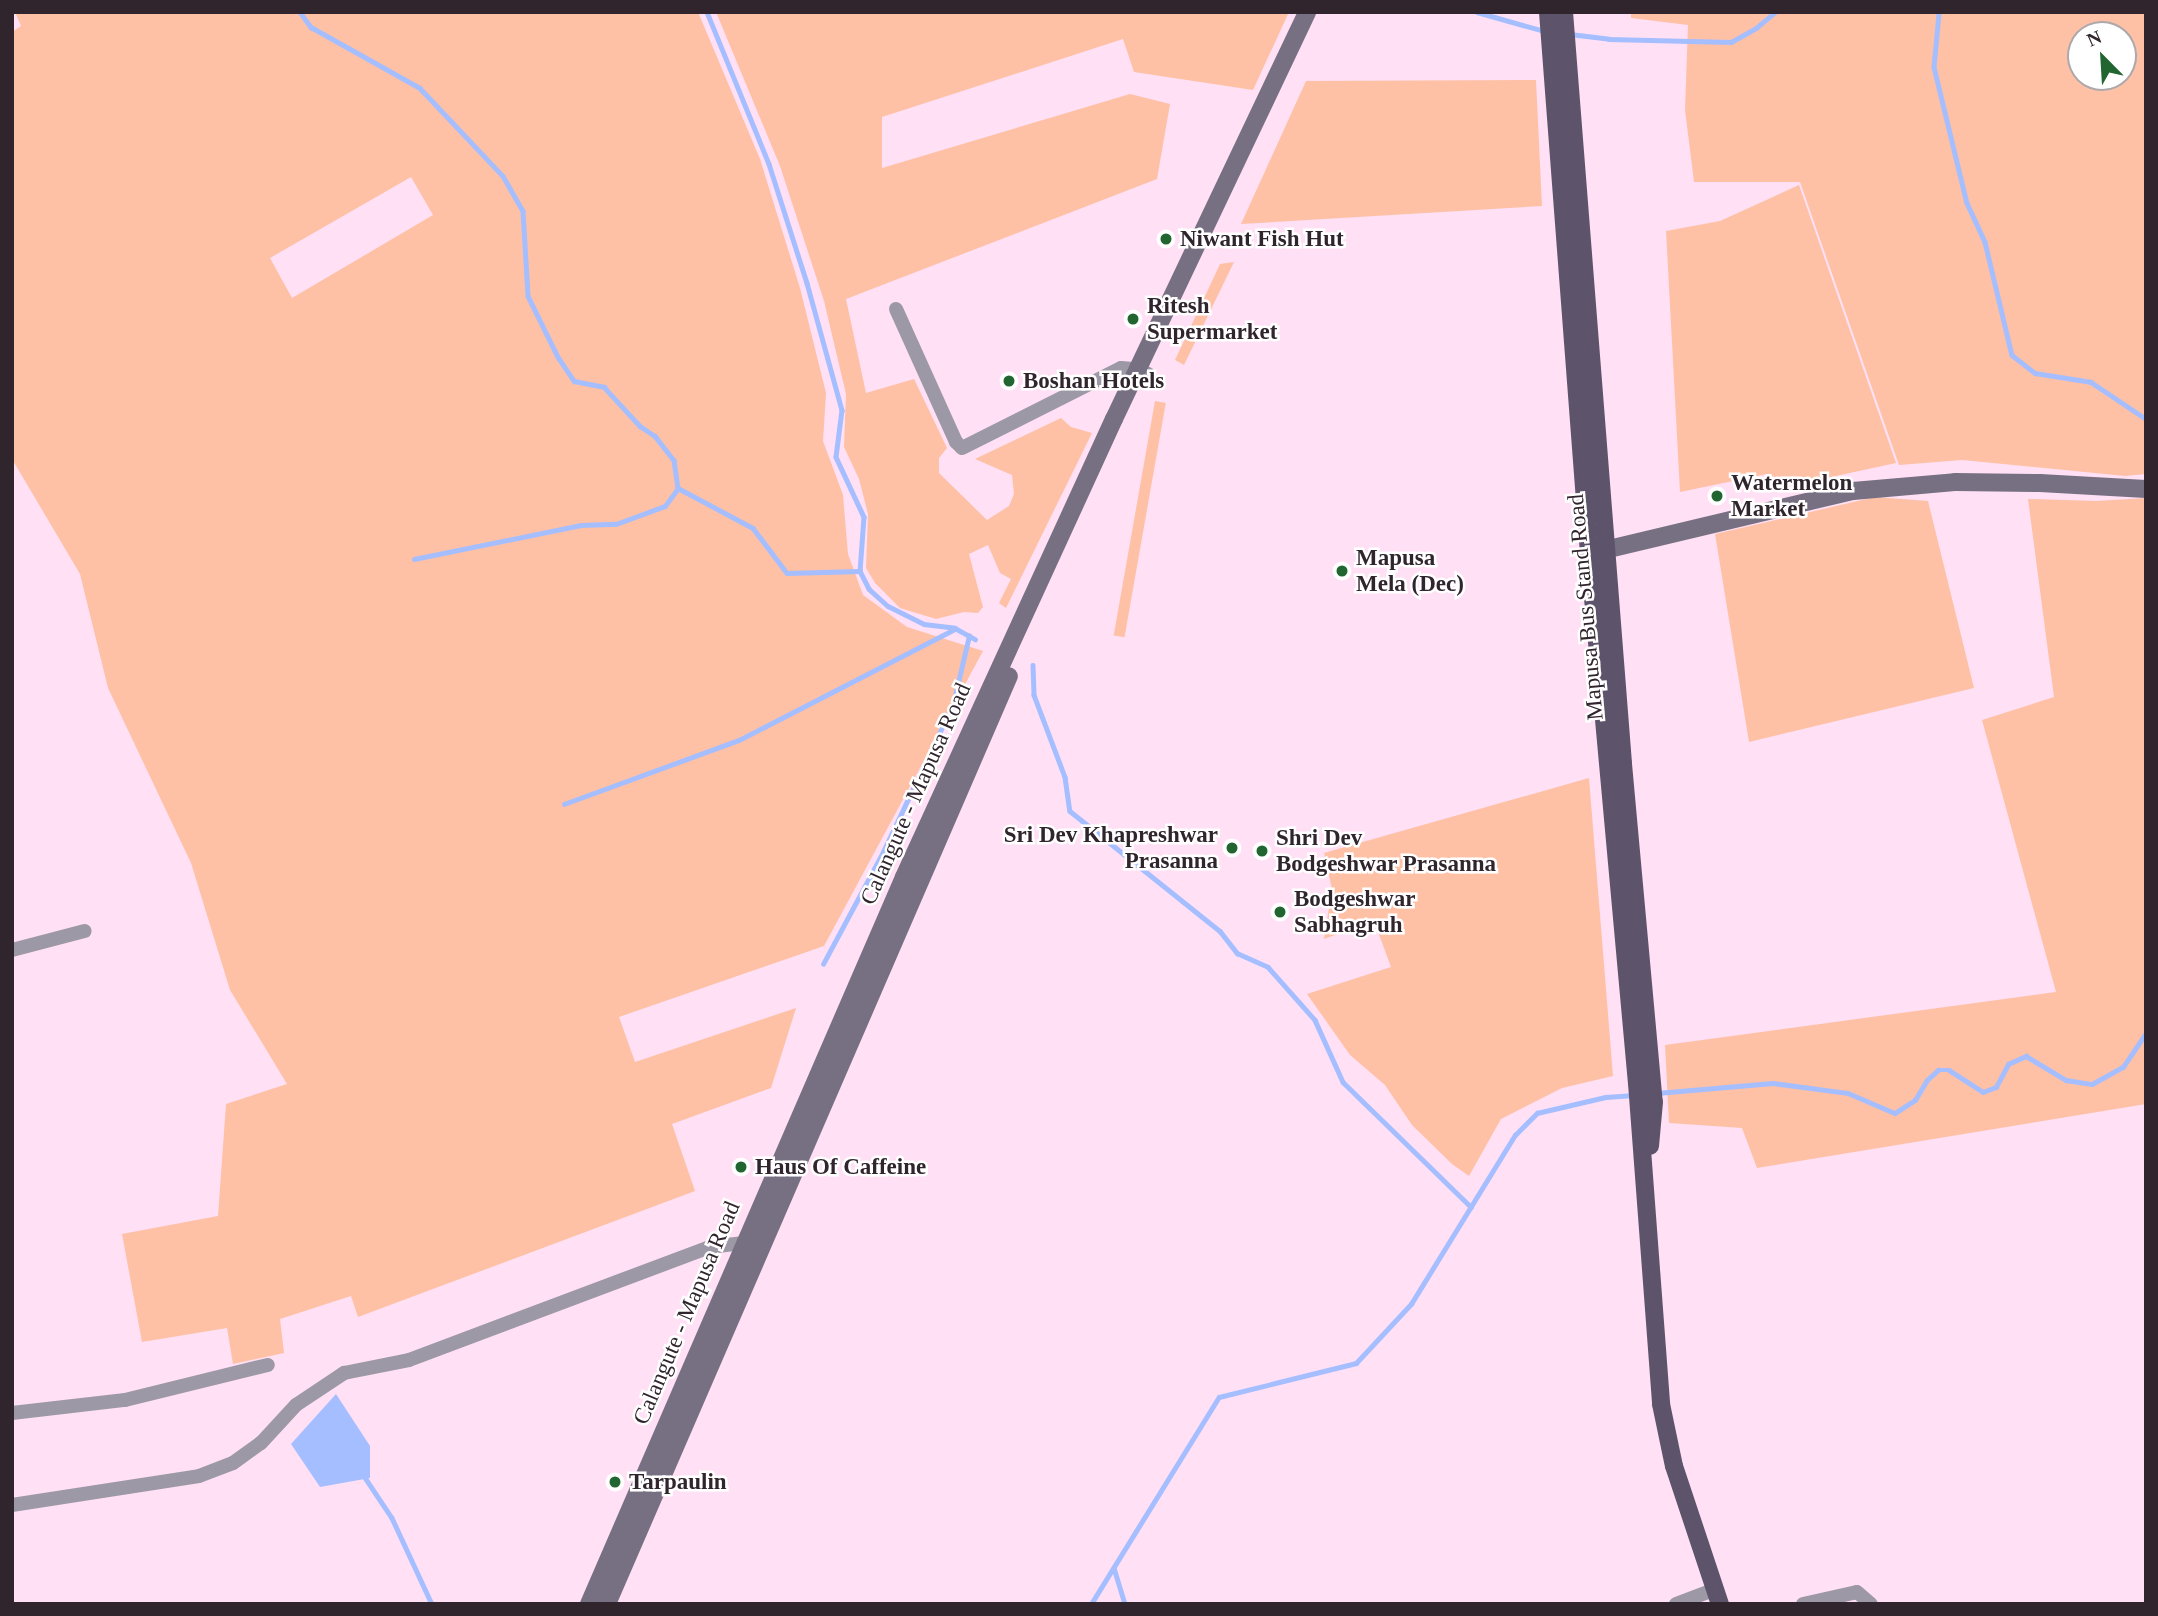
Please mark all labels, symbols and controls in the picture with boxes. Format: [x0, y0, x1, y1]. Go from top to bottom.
north arrow [2067, 21, 2137, 91]
text: N [2084, 26, 2105, 51]
place label: Niwant Fish Hut [1180, 225, 1344, 253]
marker: Niwant Fish Hut [1158, 231, 1174, 247]
place label: Ritesh Supermarket [1147, 292, 1277, 346]
marker: Ritesh Supermarket [1125, 311, 1141, 327]
place label: Boshan Hotels [1023, 367, 1164, 395]
marker: Boshan Hotels [1001, 373, 1017, 389]
place label: Watermelon Market [1731, 469, 1852, 523]
marker: Watermelon Market [1709, 488, 1725, 504]
street label: Mapusa Bus Stand Road [1562, 493, 1610, 721]
place label: Mapusa Mela (Dec) [1356, 544, 1464, 598]
marker: Mapusa Mela (Dec) [1334, 563, 1350, 579]
street label: Calangute - Mapusa Road [855, 679, 977, 909]
place label: Sri Dev Khapreshwar Prasanna [1004, 821, 1218, 875]
place label: Shri Dev Bodgeshwar Prasanna [1276, 824, 1496, 878]
marker: Sri Dev Khapreshwar Prasanna [1224, 840, 1240, 856]
marker: Shri Dev Bodgeshwar Prasanna [1254, 843, 1270, 859]
place label: Bodgeshwar Sabhagruh [1294, 885, 1415, 939]
marker: Bodgeshwar Sabhagruh [1272, 904, 1288, 920]
place label: Haus Of Caffeine [755, 1153, 926, 1181]
marker: Haus Of Caffeine [733, 1159, 749, 1175]
street label: Calangute - Mapusa Road [628, 1197, 746, 1429]
place label: Tarpaulin [629, 1468, 727, 1496]
marker: Tarpaulin [607, 1474, 623, 1490]

